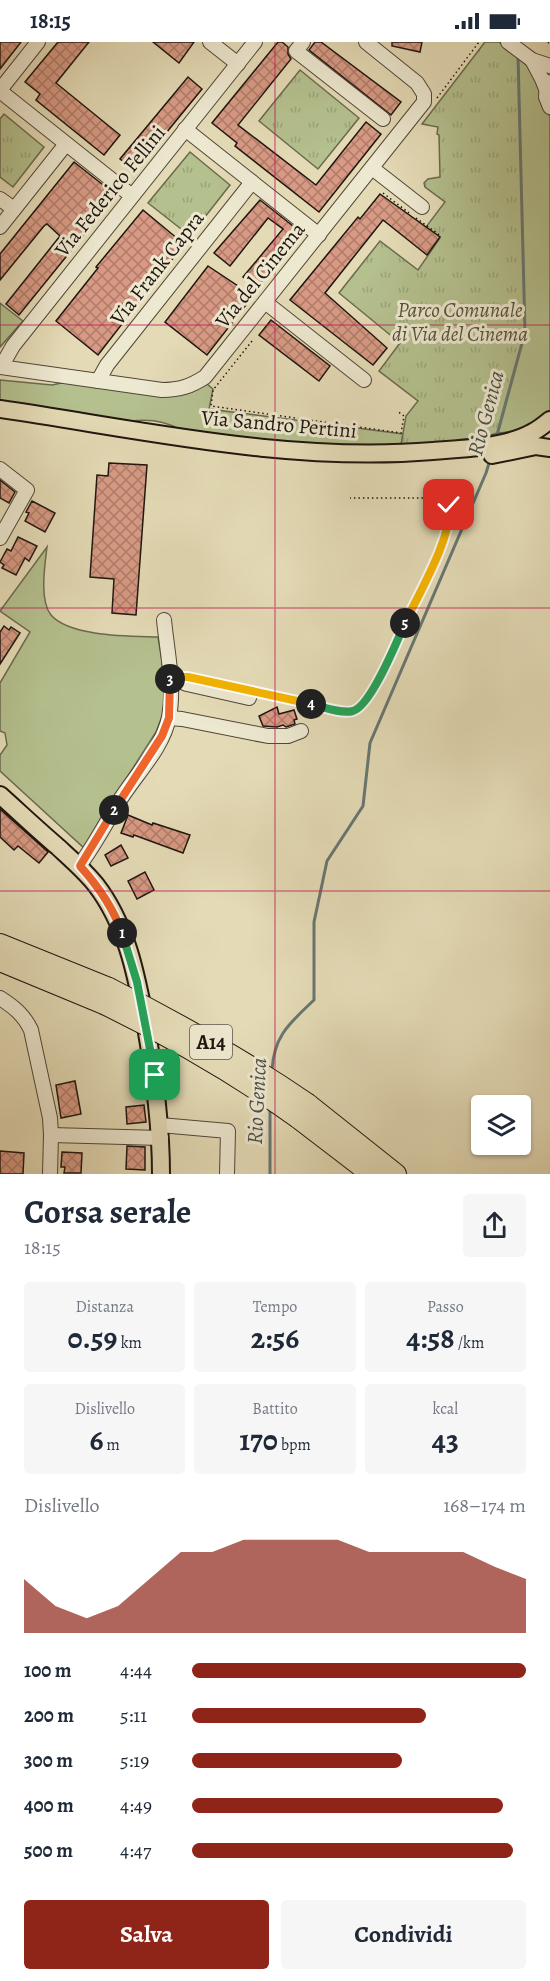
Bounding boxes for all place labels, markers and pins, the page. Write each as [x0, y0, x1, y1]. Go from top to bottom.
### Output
pin [423, 479, 474, 530]
pin: 5 [390, 608, 420, 638]
pin: 3 [155, 664, 185, 694]
pin: 4 [296, 689, 326, 719]
pin: 2 [99, 795, 129, 825]
pin: 1 [107, 918, 137, 948]
pin [129, 1049, 180, 1100]

